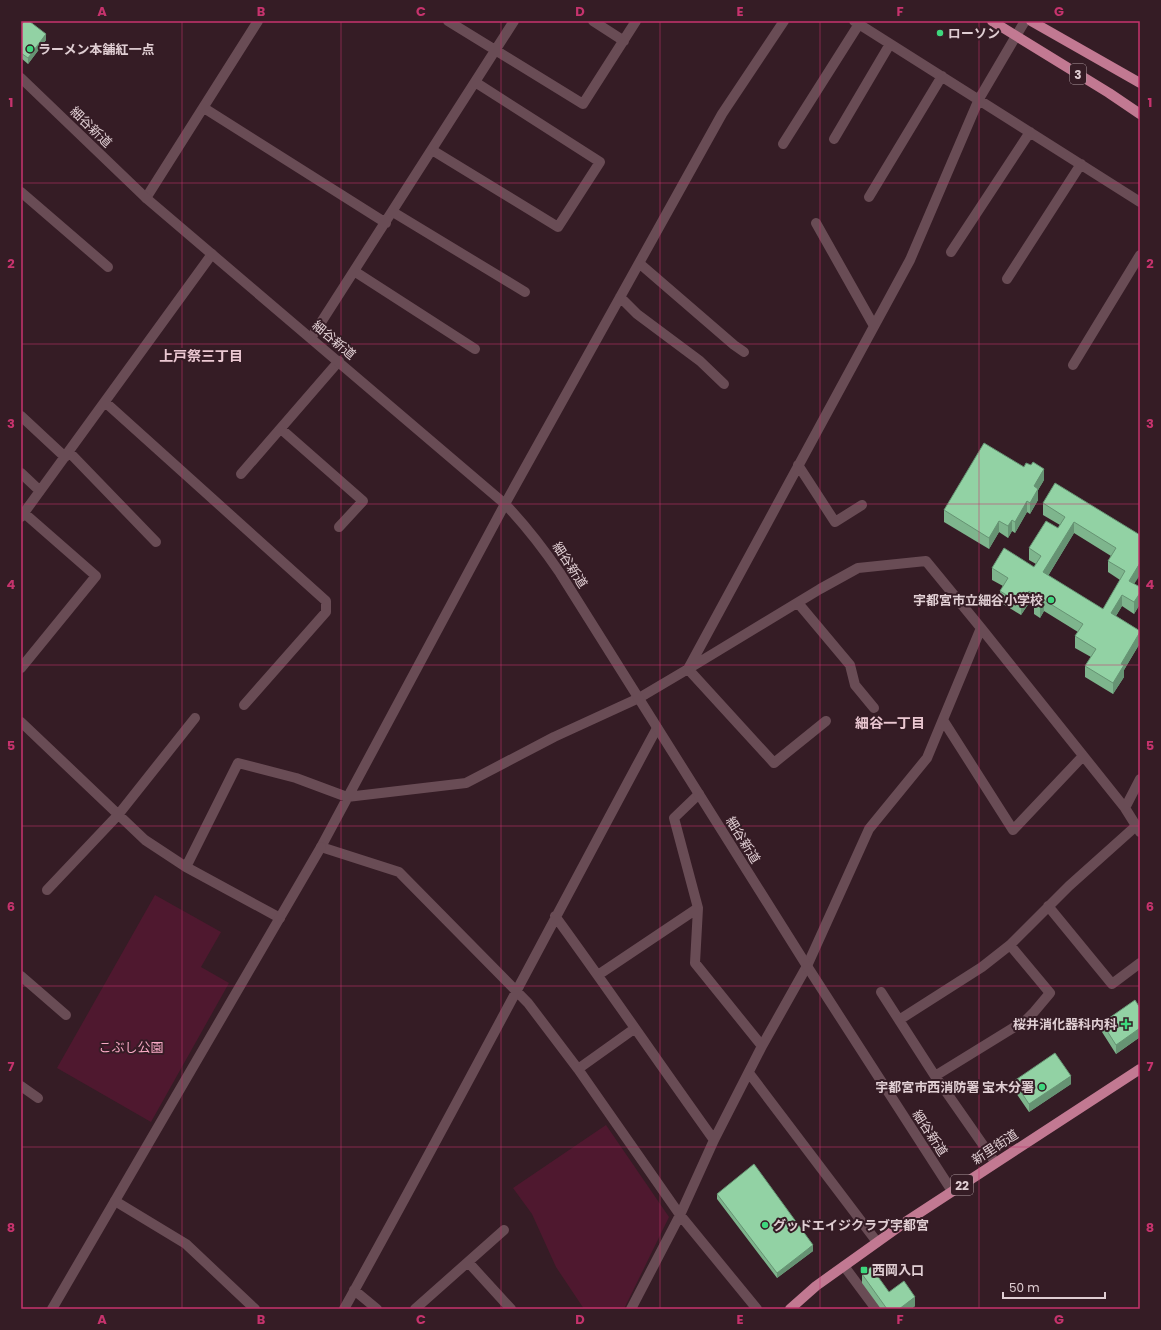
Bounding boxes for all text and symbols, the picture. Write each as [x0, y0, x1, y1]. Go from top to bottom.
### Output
text: A [97, 2, 107, 21]
text: B [257, 2, 266, 21]
text: C [416, 2, 426, 21]
text: D [575, 2, 585, 21]
text: E [736, 2, 744, 21]
text: F [896, 2, 904, 21]
text: G [1054, 2, 1064, 21]
place label: ローソン [948, 24, 1000, 43]
marker: ローソン [935, 28, 945, 38]
place label: ラーメン本舗紅一点 [38, 40, 154, 59]
marker: ラーメン本舗紅一点 [25, 44, 35, 54]
road number: 3 [1070, 64, 1086, 84]
text: 1 [9, 93, 13, 112]
text: 1 [1148, 93, 1152, 112]
street label: 細谷新道 [66, 102, 116, 152]
text: 2 [7, 254, 15, 273]
text: 2 [1146, 254, 1154, 273]
street label: 細谷新道 [308, 316, 360, 364]
district label: 上戸祭三丁目 [159, 346, 243, 366]
text: 3 [7, 414, 15, 433]
text: 3 [1146, 414, 1154, 433]
street label: 細谷新道 [548, 538, 592, 592]
text: 4 [7, 575, 16, 594]
text: 4 [1146, 575, 1155, 594]
place label: 宇都宮市立細谷小学校 [913, 591, 1043, 610]
marker: 宇都宮市立細谷小学校 [1046, 595, 1056, 605]
district label: 細谷一丁目 [855, 713, 925, 733]
text: 5 [7, 736, 15, 755]
text: 5 [1146, 736, 1154, 755]
street label: 細谷新道 [721, 813, 765, 867]
text: 6 [7, 897, 15, 916]
text: 6 [1146, 897, 1154, 916]
place label: 桜井消化器科内科 [1013, 1015, 1117, 1034]
marker: 桜井消化器科内科 [1120, 1018, 1132, 1030]
park label: こぶし公園 [98, 1038, 164, 1057]
text: 7 [8, 1057, 15, 1076]
text: 7 [1147, 1057, 1154, 1076]
place label: 宇都宮市西消防署 宝木分署 [875, 1078, 1034, 1097]
marker: 宇都宮市西消防署 宝木分署 [1037, 1082, 1047, 1092]
street label: 細谷新道 [908, 1106, 952, 1160]
street label: 新里街道 [968, 1125, 1022, 1169]
road number: 22 [951, 1175, 973, 1195]
place label: グッドエイジクラブ宇都宮 [773, 1216, 929, 1235]
text: 8 [7, 1218, 15, 1237]
text: 8 [1146, 1218, 1154, 1237]
marker: グッドエイジクラブ宇都宮 [760, 1220, 770, 1230]
place label: 西岡入口 [872, 1261, 924, 1280]
marker: 西岡入口 [859, 1265, 869, 1275]
scale bar [1003, 1274, 1105, 1300]
text: 50 m [1009, 1279, 1040, 1296]
text: A [97, 1310, 107, 1329]
text: B [257, 1310, 266, 1329]
text: C [416, 1310, 426, 1329]
text: D [575, 1310, 585, 1329]
text: E [736, 1310, 744, 1329]
text: F [896, 1310, 904, 1329]
text: G [1054, 1310, 1064, 1329]

